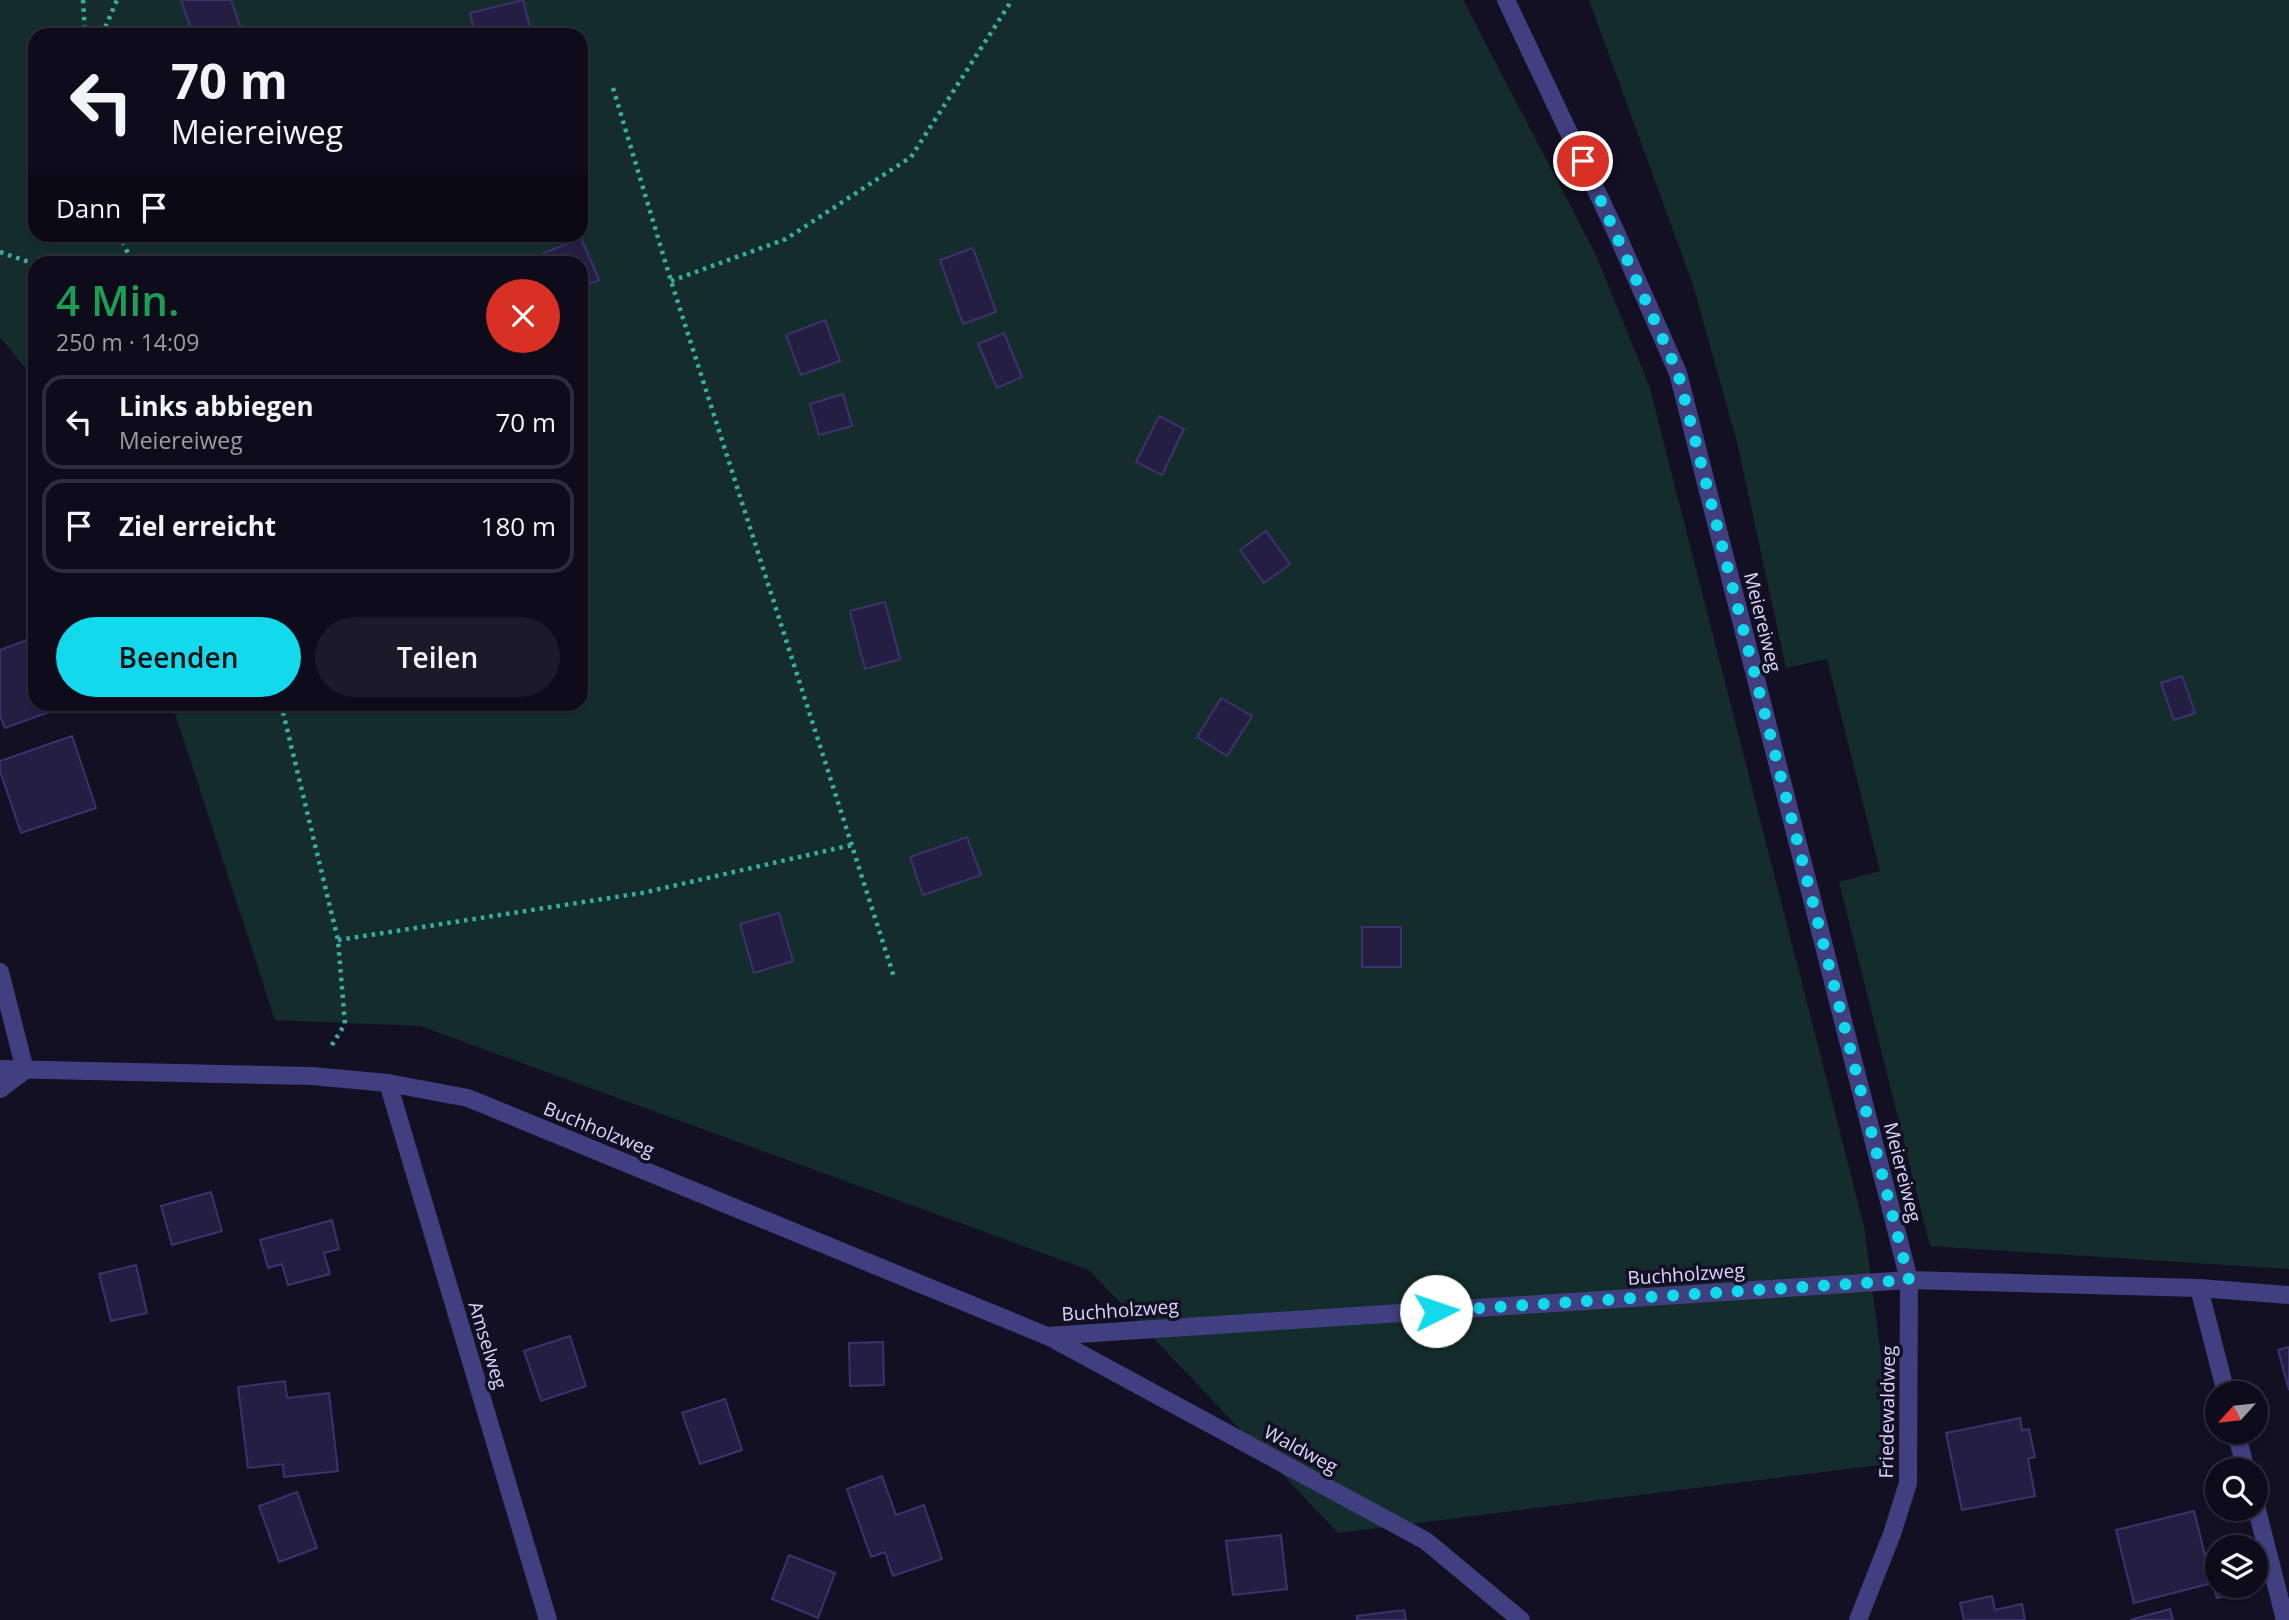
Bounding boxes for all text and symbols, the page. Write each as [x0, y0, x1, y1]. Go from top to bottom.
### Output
text: 70 m [171, 47, 288, 113]
icon: left [56, 56, 147, 147]
text: Meiereiweg [171, 110, 343, 153]
pin [1553, 131, 1613, 191]
icon: arrive [1564, 142, 1602, 180]
icon: arrive [135, 189, 173, 227]
text: Dann [56, 190, 121, 226]
text: 4 Min. [56, 271, 180, 328]
button: close [486, 279, 560, 353]
text: 250 m · 14:09 [56, 326, 199, 358]
text: Links abbiegen [119, 388, 314, 424]
icon: left [60, 403, 98, 441]
text: 70 m [495, 404, 556, 440]
text: Meiereiweg [119, 424, 243, 456]
icon: arrive [60, 507, 98, 545]
text: Ziel erreicht [119, 508, 276, 544]
text: 180 m [481, 508, 556, 544]
street label: Meiereiweg [1738, 569, 1788, 675]
button: Beenden [56, 617, 301, 697]
button: Teilen [315, 617, 560, 697]
street label: Buchholzweg [540, 1095, 658, 1163]
street label: Meiereiweg [1878, 1119, 1928, 1225]
street label: Buchholzweg [1627, 1257, 1745, 1291]
position arrow [1399, 1274, 1473, 1348]
street label: Buchholzweg [1061, 1293, 1179, 1327]
street label: Amselweg [462, 1298, 514, 1392]
street label: Friedewaldweg [1873, 1345, 1901, 1479]
north arrow [2205, 1381, 2268, 1444]
map controls [2205, 1381, 2268, 1598]
street label: Waldweg [1259, 1419, 1343, 1479]
button: search [2205, 1458, 2268, 1521]
button: layers [2205, 1535, 2268, 1598]

